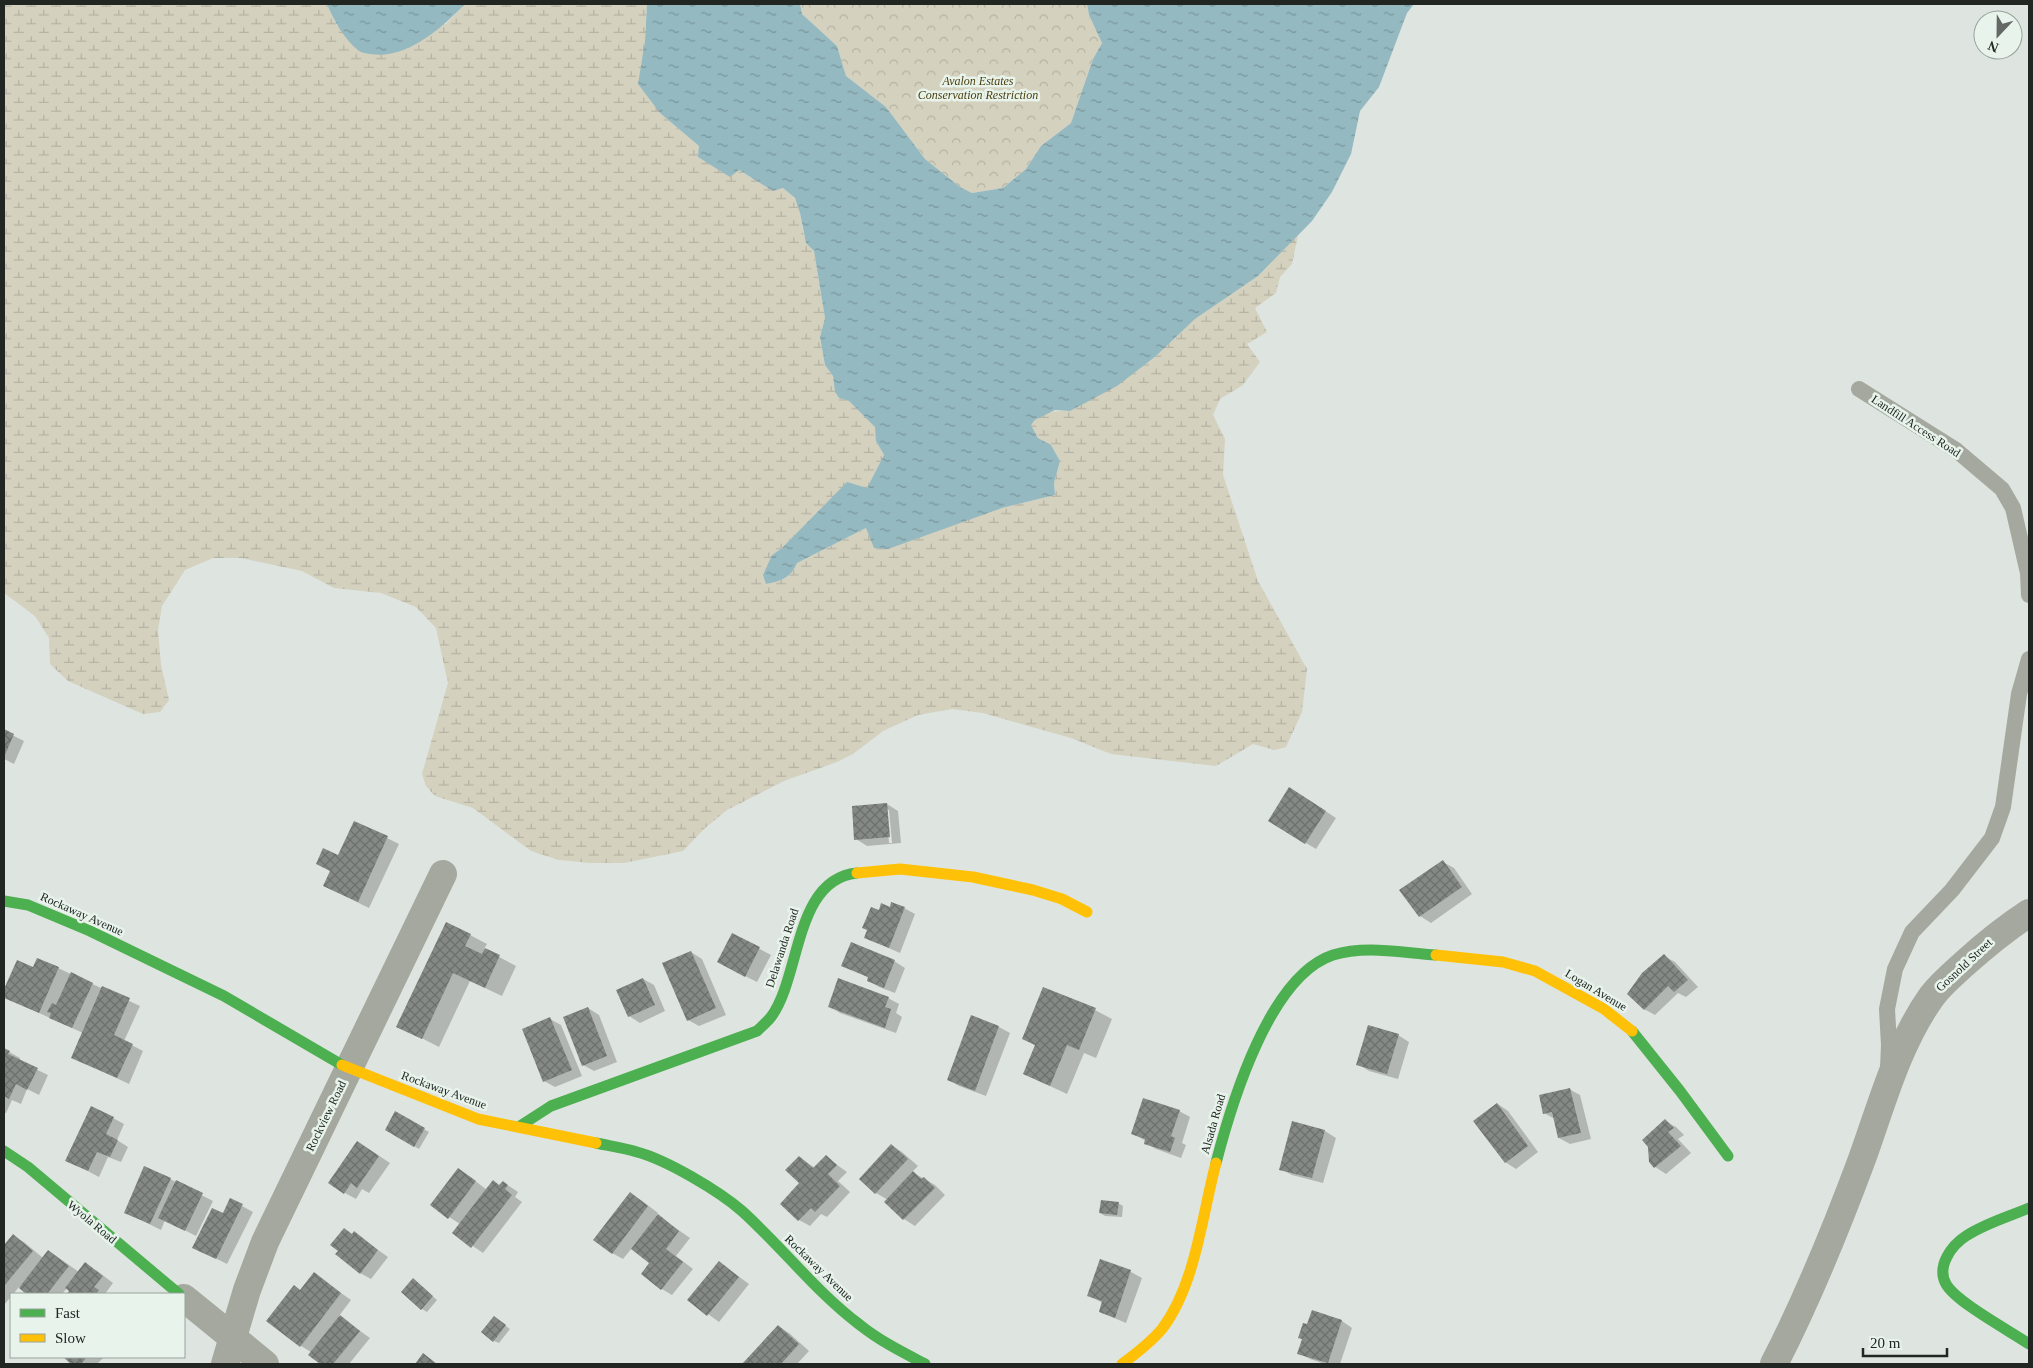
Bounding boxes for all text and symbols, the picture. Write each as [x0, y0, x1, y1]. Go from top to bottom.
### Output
north arrow [1973, 10, 2023, 60]
text: N [1986, 38, 2001, 55]
park label: Avalon Estates Conservation Restriction [918, 74, 1038, 102]
street label: Landfill Access Road [1869, 392, 1963, 460]
street label: Rockaway Avenue [38, 889, 126, 939]
street label: Delawanda Road [763, 907, 801, 989]
street label: Gosnold Street [1933, 935, 1995, 995]
street label: Logan Avenue [1563, 966, 1629, 1014]
street label: Rockaway Avenue [400, 1068, 488, 1112]
street label: Rockview Road [303, 1078, 349, 1154]
street label: Alsada Road [1198, 1092, 1228, 1156]
street label: Wyola Road [65, 1197, 119, 1247]
street label: Rockaway Avenue [782, 1232, 856, 1304]
legend [10, 1293, 185, 1358]
text: Fast [55, 1305, 81, 1321]
scale bar [1863, 1326, 1947, 1358]
text: Slow [55, 1330, 86, 1346]
text: 20 m [1870, 1335, 1901, 1351]

